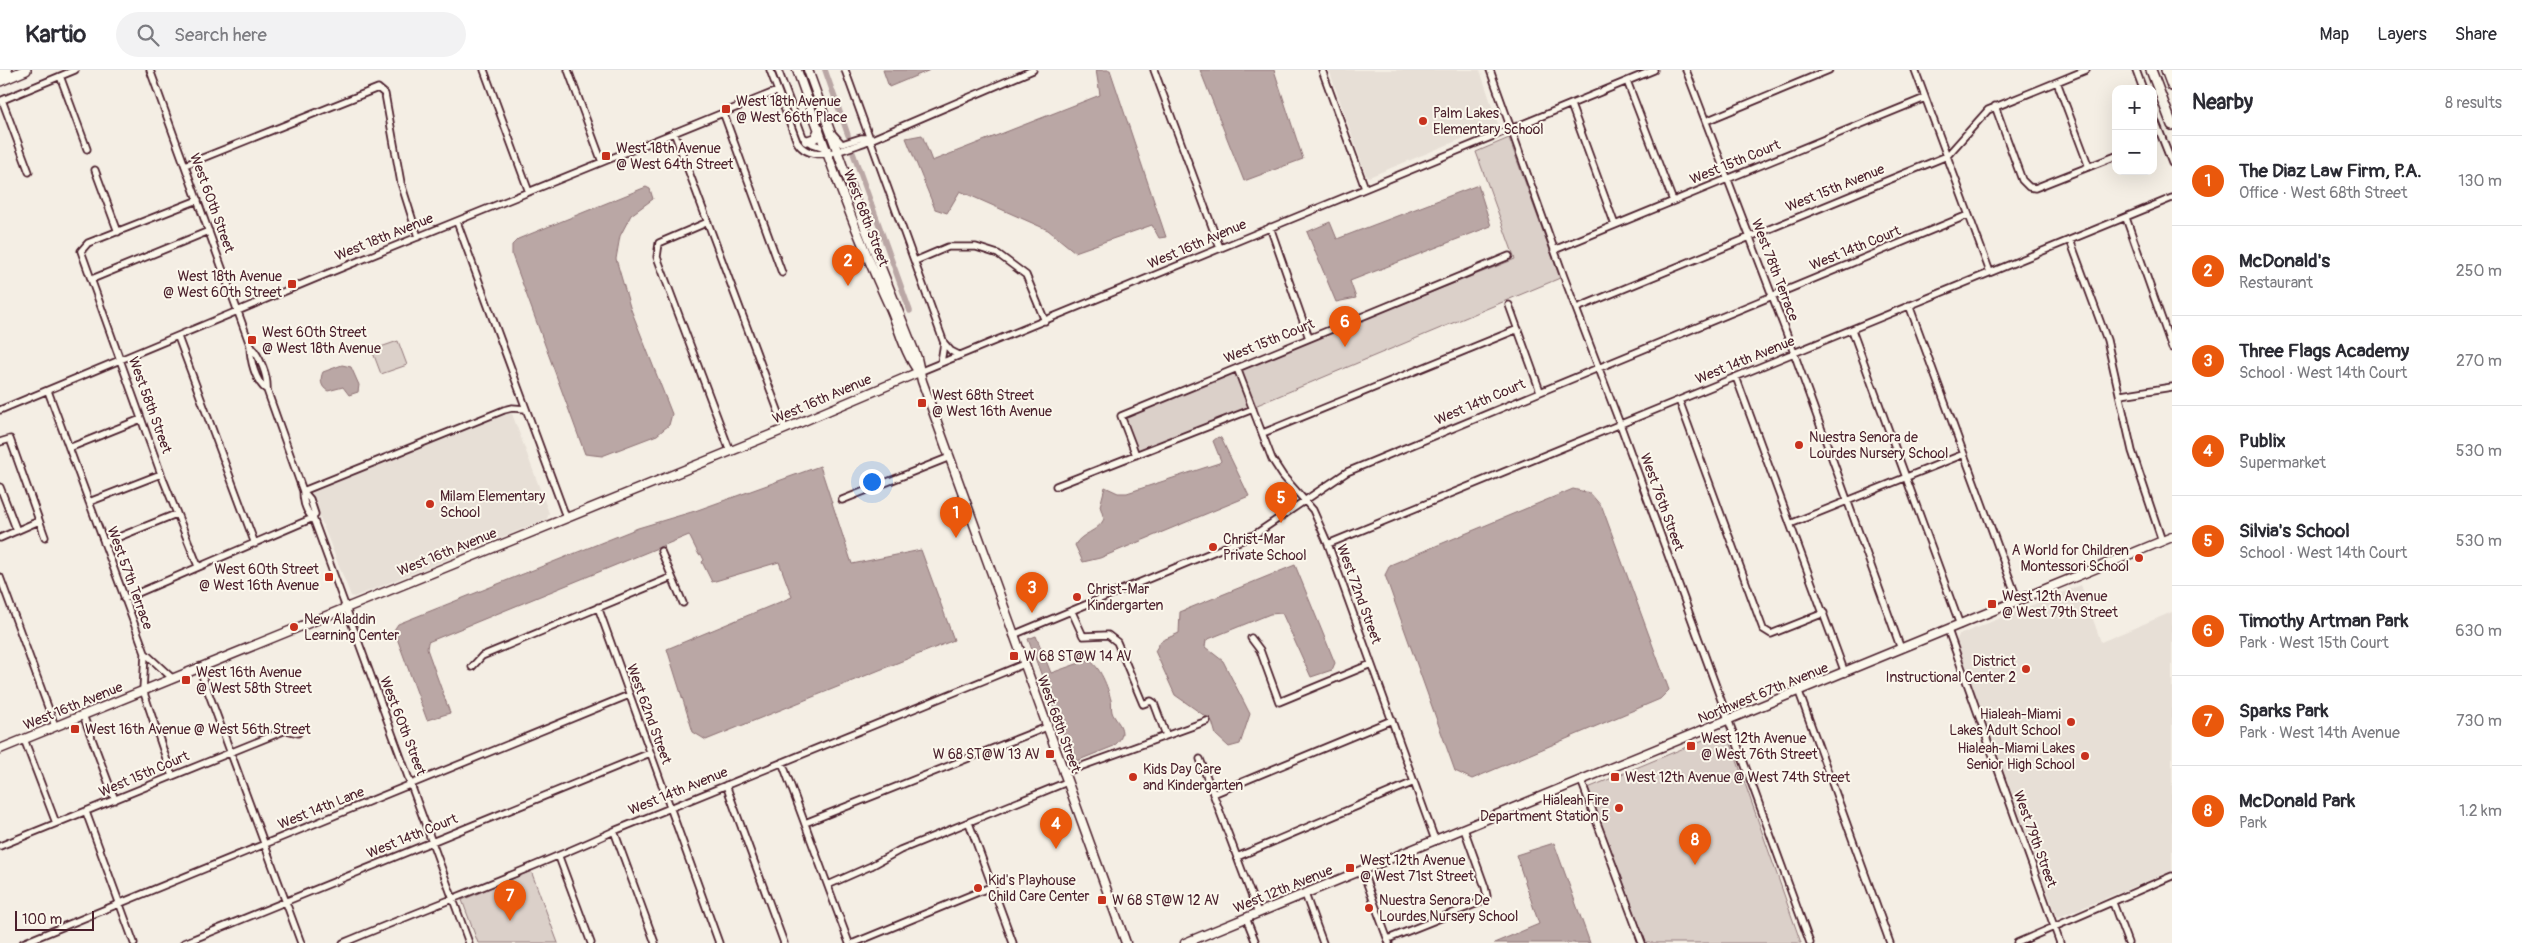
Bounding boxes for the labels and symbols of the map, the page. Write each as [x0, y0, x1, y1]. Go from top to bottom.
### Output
place label: West 18th Avenue @ West 66th Place [736, 93, 847, 126]
marker: West 18th Avenue @ West 66th Place [720, 103, 732, 115]
place label: Palm Lakes Elementary School [1433, 105, 1544, 138]
marker: Palm Lakes Elementary School [1417, 115, 1429, 127]
street label: West 15th Court [1687, 136, 1783, 188]
place label: West 18th Avenue @ West 64th Street [616, 140, 734, 173]
marker: West 18th Avenue @ West 64th Street [600, 150, 612, 162]
street label: West 60th Street [186, 151, 238, 255]
street label: West 15th Avenue [1783, 160, 1887, 216]
street label: West 68th Street [840, 167, 892, 269]
street label: West 18th Avenue [332, 209, 436, 264]
street label: West 16th Avenue [1145, 215, 1249, 272]
street label: West 78th Terrace [1748, 217, 1802, 323]
street label: West 14th Court [1807, 222, 1903, 274]
pin: 2 [832, 245, 864, 286]
place label: West 18th Avenue @ West 60th Street [163, 268, 282, 301]
marker: West 18th Avenue @ West 60th Street [286, 278, 298, 290]
pin: 6 [1329, 306, 1361, 347]
street label: West 15th Court [1221, 315, 1317, 367]
place label: West 60th Street @ West 18th Avenue [262, 324, 381, 357]
street label: West 14th Avenue [1693, 332, 1797, 388]
marker: West 60th Street @ West 18th Avenue [246, 334, 258, 346]
street label: West 58th Street [125, 354, 175, 456]
street label: West 16th Avenue [770, 370, 874, 427]
street label: West 14th Court [1432, 375, 1528, 429]
place label: West 68th Street @ West 16th Avenue [932, 387, 1052, 420]
marker: West 68th Street @ West 16th Avenue [916, 397, 928, 409]
place label: Nuestra Senora de Lourdes Nursery School [1809, 429, 1948, 462]
marker: Nuestra Senora de Lourdes Nursery School [1793, 439, 1805, 451]
street label: West 76th Street [1636, 451, 1688, 553]
your location [859, 469, 885, 495]
pin: 5 [1265, 482, 1297, 523]
place label: Milam Elementary School [440, 488, 545, 521]
pin: 1 [940, 497, 972, 538]
marker: Milam Elementary School [424, 498, 436, 510]
street label: West 57th Terrace [103, 524, 157, 632]
street label: West 16th Avenue [395, 524, 499, 580]
place label: Christ-Mar Private School [1223, 531, 1307, 564]
marker: Christ-Mar Private School [1207, 541, 1219, 553]
street label: West 72nd Street [1333, 542, 1385, 646]
place label: A World for Children Montessori School [2011, 542, 2129, 575]
marker: A World for Children Montessori School [2133, 552, 2145, 564]
place label: West 60th Street @ West 16th Avenue [199, 561, 319, 594]
marker: West 60th Street @ West 16th Avenue [323, 571, 335, 583]
pin: 3 [1016, 572, 1048, 613]
place label: Christ-Mar Kindergarten [1087, 581, 1163, 614]
place label: West 12th Avenue @ West 79th Street [2002, 588, 2118, 621]
marker: Christ-Mar Kindergarten [1071, 591, 1083, 603]
marker: West 12th Avenue @ West 79th Street [1986, 598, 1998, 610]
place label: New Aladdin Learning Center [304, 611, 399, 644]
marker: New Aladdin Learning Center [288, 621, 300, 633]
place label: W 68 ST@W 14 AV [1024, 648, 1132, 665]
marker: W 68 ST@W 14 AV [1008, 650, 1020, 662]
place label: District Instructional Center 2 [1886, 653, 2016, 686]
street label: Northwest 67th Avenue [1695, 659, 1831, 727]
street label: West 62nd Street [623, 661, 675, 767]
marker: District Instructional Center 2 [2020, 663, 2032, 675]
place label: West 16th Avenue @ West 58th Street [196, 664, 312, 697]
street label: West 68th Street [1034, 673, 1085, 775]
marker: West 16th Avenue @ West 58th Street [180, 674, 192, 686]
street label: West 60th Street [376, 674, 430, 778]
street label: West 16th Avenue [21, 678, 125, 734]
place label: Hialeah-Miami Lakes Adult School [1949, 706, 2061, 739]
marker: Hialeah-Miami Lakes Adult School [2065, 716, 2077, 728]
place label: West 16th Avenue @ West 56th Street [85, 721, 311, 738]
marker: West 16th Avenue @ West 56th Street [69, 723, 81, 735]
place label: West 12th Avenue @ West 76th Street [1701, 730, 1818, 763]
marker: West 12th Avenue @ West 76th Street [1685, 740, 1697, 752]
place label: Hialeah-Miami Lakes Senior High School [1957, 740, 2076, 773]
place label: W 68 ST@W 13 AV [933, 746, 1040, 763]
street label: West 15th Court [97, 747, 192, 801]
marker: W 68 ST@W 13 AV [1044, 748, 1056, 760]
marker: Hialeah-Miami Lakes Senior High School [2079, 750, 2091, 762]
place label: Kids Day Care and Kindergarten [1143, 761, 1243, 794]
street label: West 14th Avenue [626, 763, 730, 819]
place label: West 12th Avenue @ West 74th Street [1625, 769, 1851, 786]
marker: Kids Day Care and Kindergarten [1127, 771, 1139, 783]
marker: West 12th Avenue @ West 74th Street [1609, 771, 1621, 783]
street label: West 14th Lane [275, 783, 367, 833]
street label: West 79th Street [2010, 788, 2060, 890]
place label: Hialeah Fire Department Station 5 [1480, 792, 1609, 825]
marker: Hialeah Fire Department Station 5 [1613, 802, 1625, 814]
pin: 4 [1040, 808, 1072, 849]
street label: West 14th Court [364, 810, 460, 862]
pin: 8 [1679, 824, 1711, 865]
place label: West 12th Avenue @ West 71st Street [1360, 852, 1474, 885]
street label: West 12th Avenue [1231, 861, 1335, 917]
marker: West 12th Avenue @ West 71st Street [1344, 862, 1356, 874]
place label: Kid's Playhouse Child Care Center [988, 872, 1089, 905]
pin: 7 [494, 880, 526, 921]
marker: Kid's Playhouse Child Care Center [972, 882, 984, 894]
place label: W 68 ST@W 12 AV [1112, 892, 1219, 909]
place label: Nuestra Senora De Lourdes Nursery School [1379, 892, 1518, 925]
marker: W 68 ST@W 12 AV [1096, 894, 1108, 906]
marker: Nuestra Senora De Lourdes Nursery School [1363, 902, 1375, 914]
scale bar [15, 908, 94, 931]

